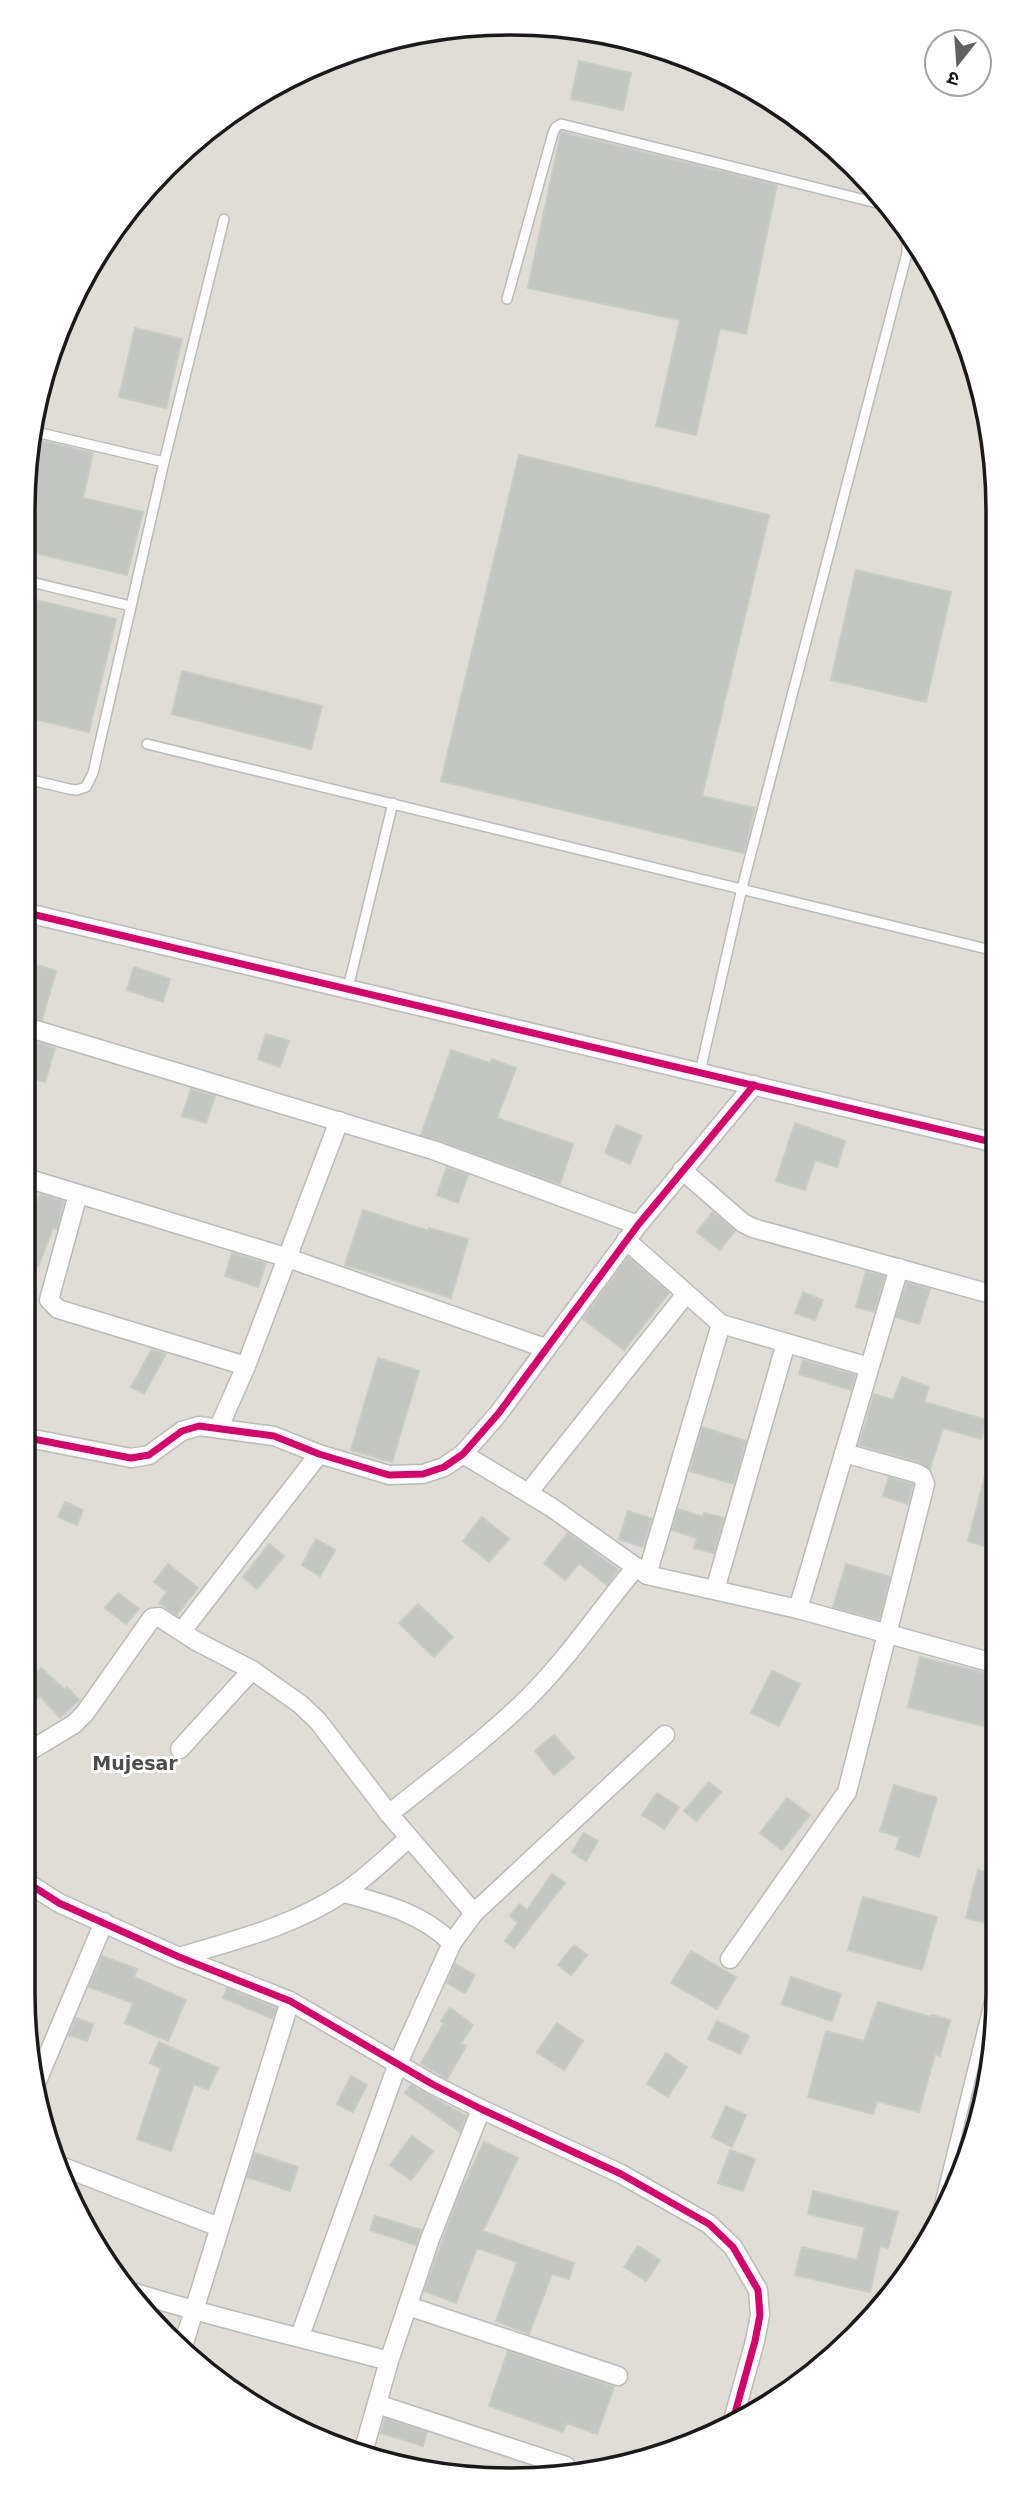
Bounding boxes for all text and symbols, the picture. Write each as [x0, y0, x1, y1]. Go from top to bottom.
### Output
north arrow [923, 28, 993, 98]
text: उ [944, 67, 962, 91]
district label: Mujesar [92, 1752, 178, 1774]

